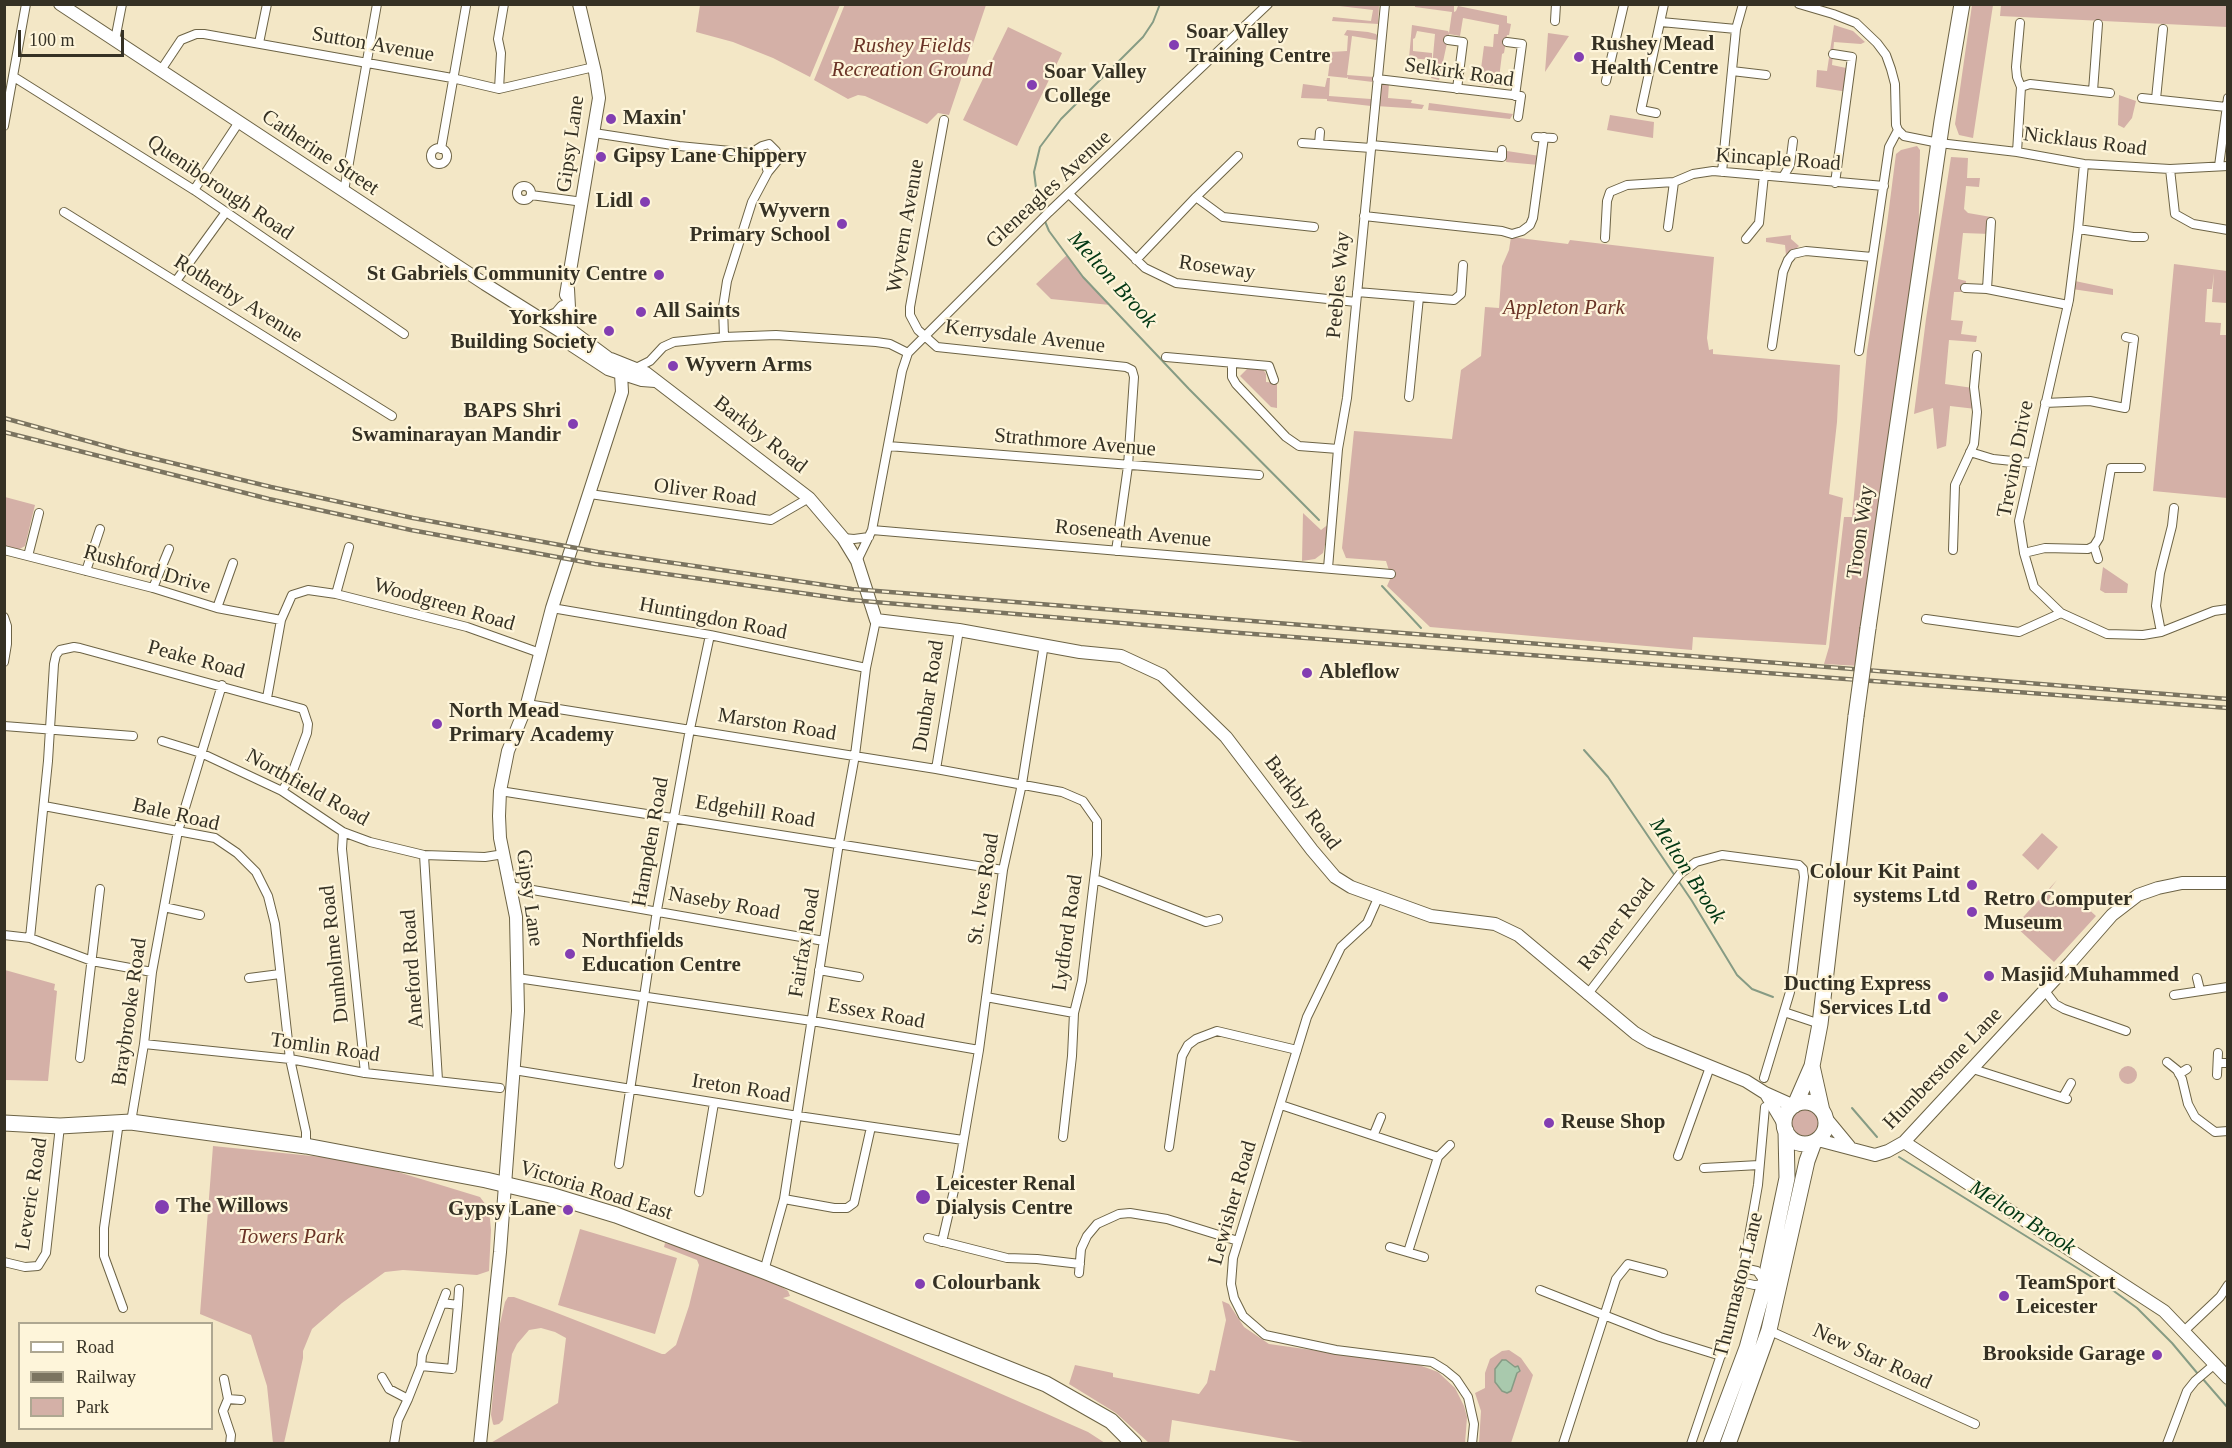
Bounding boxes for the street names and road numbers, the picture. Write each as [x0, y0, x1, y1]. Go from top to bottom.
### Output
street label: Sutton Avenue [310, 22, 436, 68]
street label: Selkirk Road [1403, 53, 1515, 93]
street label: Gipsy Lane [552, 94, 590, 194]
street label: Catherine Street [257, 105, 383, 201]
street label: Nicklaus Road [2022, 122, 2148, 162]
street label: Gleneagles Avenue [981, 125, 1117, 255]
street label: Queniborough Road [142, 130, 298, 246]
street label: Kincaple Road [1715, 143, 1841, 177]
street label: Wyvern Avenue [882, 157, 930, 295]
street label: Peebles Way [1322, 230, 1356, 340]
street label: Rotherby Avenue [169, 249, 307, 349]
street label: Roseway [1177, 250, 1257, 286]
street label: Kerrysdale Avenue [944, 315, 1106, 359]
street label: Barkby Road [708, 391, 812, 479]
street label: Trevino Drive [1992, 398, 2040, 520]
street label: Strathmore Avenue [993, 423, 1157, 463]
street label: Oliver Road [652, 473, 758, 513]
street label: Troon Way [1842, 484, 1880, 580]
street label: Roseneath Avenue [1054, 515, 1212, 553]
street label: Rushford Drive [80, 540, 214, 600]
street label: Woodgreen Road [370, 573, 518, 637]
street label: Huntingdon Road [637, 592, 789, 646]
street label: Peake Road [145, 635, 247, 685]
street label: Dunbar Road [908, 638, 950, 754]
street label: Marston Road [716, 703, 838, 747]
street label: Northfield Road [241, 744, 373, 832]
street label: Barkby Road [1258, 751, 1346, 855]
street label: Hampden Road [627, 775, 675, 909]
street label: Edgehill Road [693, 790, 817, 834]
street label: Bale Road [130, 793, 222, 837]
street label: St. Ives Road [963, 831, 1005, 947]
street label: Gipsy Lane [510, 848, 548, 948]
street label: Lydford Road [1047, 873, 1089, 993]
street label: Rayner Road [1573, 874, 1661, 976]
street label: Naseby Road [666, 882, 782, 926]
street label: Dunholme Road [315, 884, 355, 1024]
street label: Fairfax Road [784, 887, 826, 999]
street label: Aneford Road [396, 908, 430, 1030]
street label: Braybrooke Road [107, 937, 153, 1087]
street label: Essex Road [825, 993, 927, 1035]
street label: Humberstone Lane [1878, 1003, 2008, 1135]
street label: Tomlin Road [269, 1028, 381, 1068]
street label: Ireton Road [690, 1069, 792, 1109]
street label: Leveric Road [11, 1136, 53, 1252]
street label: Lewisher Road [1203, 1138, 1263, 1268]
street label: Victoria Road East [517, 1156, 675, 1226]
street label: Thurmaston Lane [1709, 1210, 1769, 1360]
street label: New Star Road [1809, 1318, 1935, 1396]

